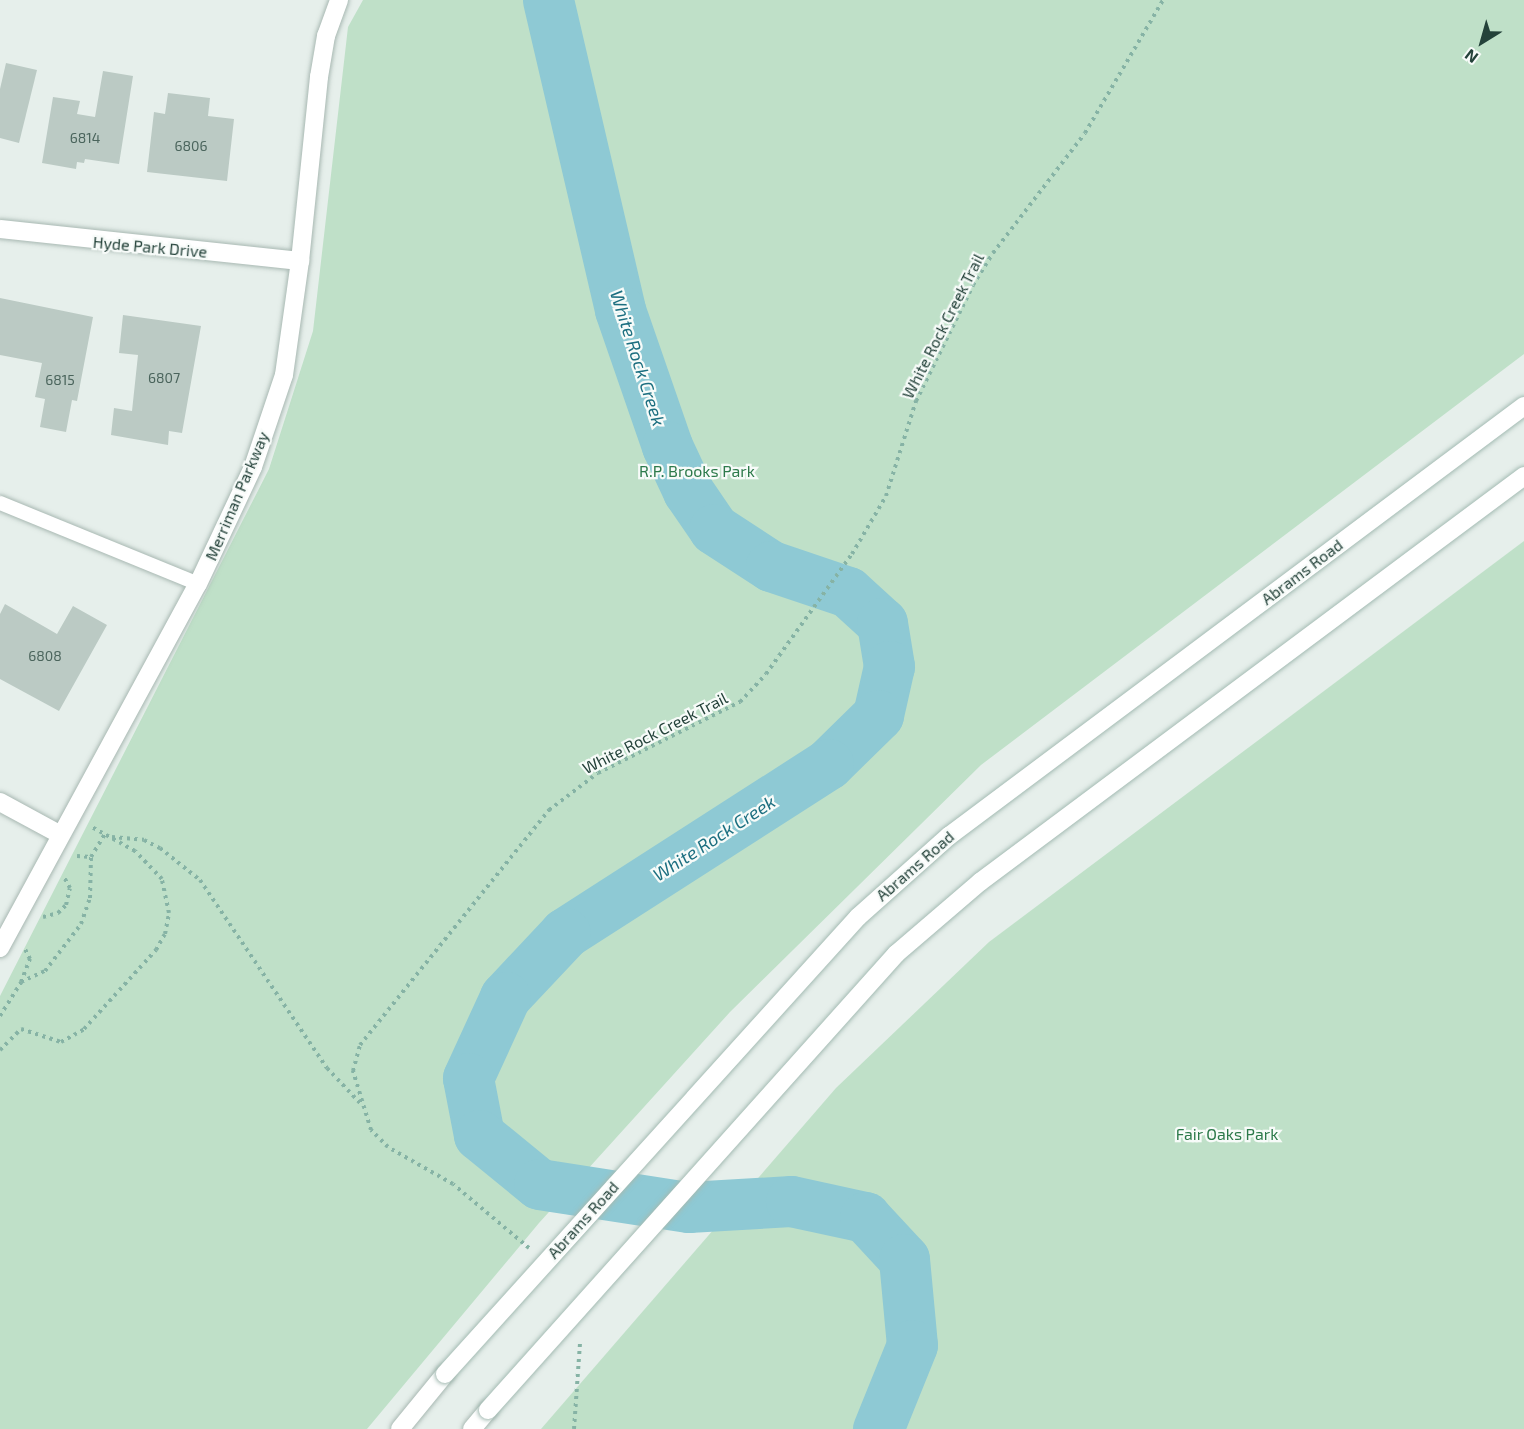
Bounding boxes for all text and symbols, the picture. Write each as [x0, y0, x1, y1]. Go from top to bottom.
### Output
north arrow [1452, 12, 1512, 72]
text: N [1461, 46, 1481, 68]
house number: 6814 [70, 130, 100, 146]
house number: 6806 [175, 138, 207, 154]
street label: Hyde Park Drive [92, 232, 208, 262]
street label: White Rock Creek Trail [898, 250, 988, 402]
water label: White Rock Creek [606, 287, 670, 429]
house number: 6807 [148, 370, 180, 386]
house number: 6815 [45, 372, 75, 388]
street label: Merriman Parkway [201, 429, 273, 563]
park label: R.P. Brooks Park [639, 461, 755, 481]
street label: Abrams Road [1258, 535, 1346, 609]
house number: 6808 [28, 648, 62, 664]
street label: White Rock Creek Trail [579, 688, 731, 778]
water label: White Rock Creek [649, 790, 779, 886]
street label: Abrams Road [872, 827, 958, 905]
park label: Fair Oaks Park [1175, 1124, 1279, 1144]
street label: Abrams Road [543, 1178, 623, 1262]

